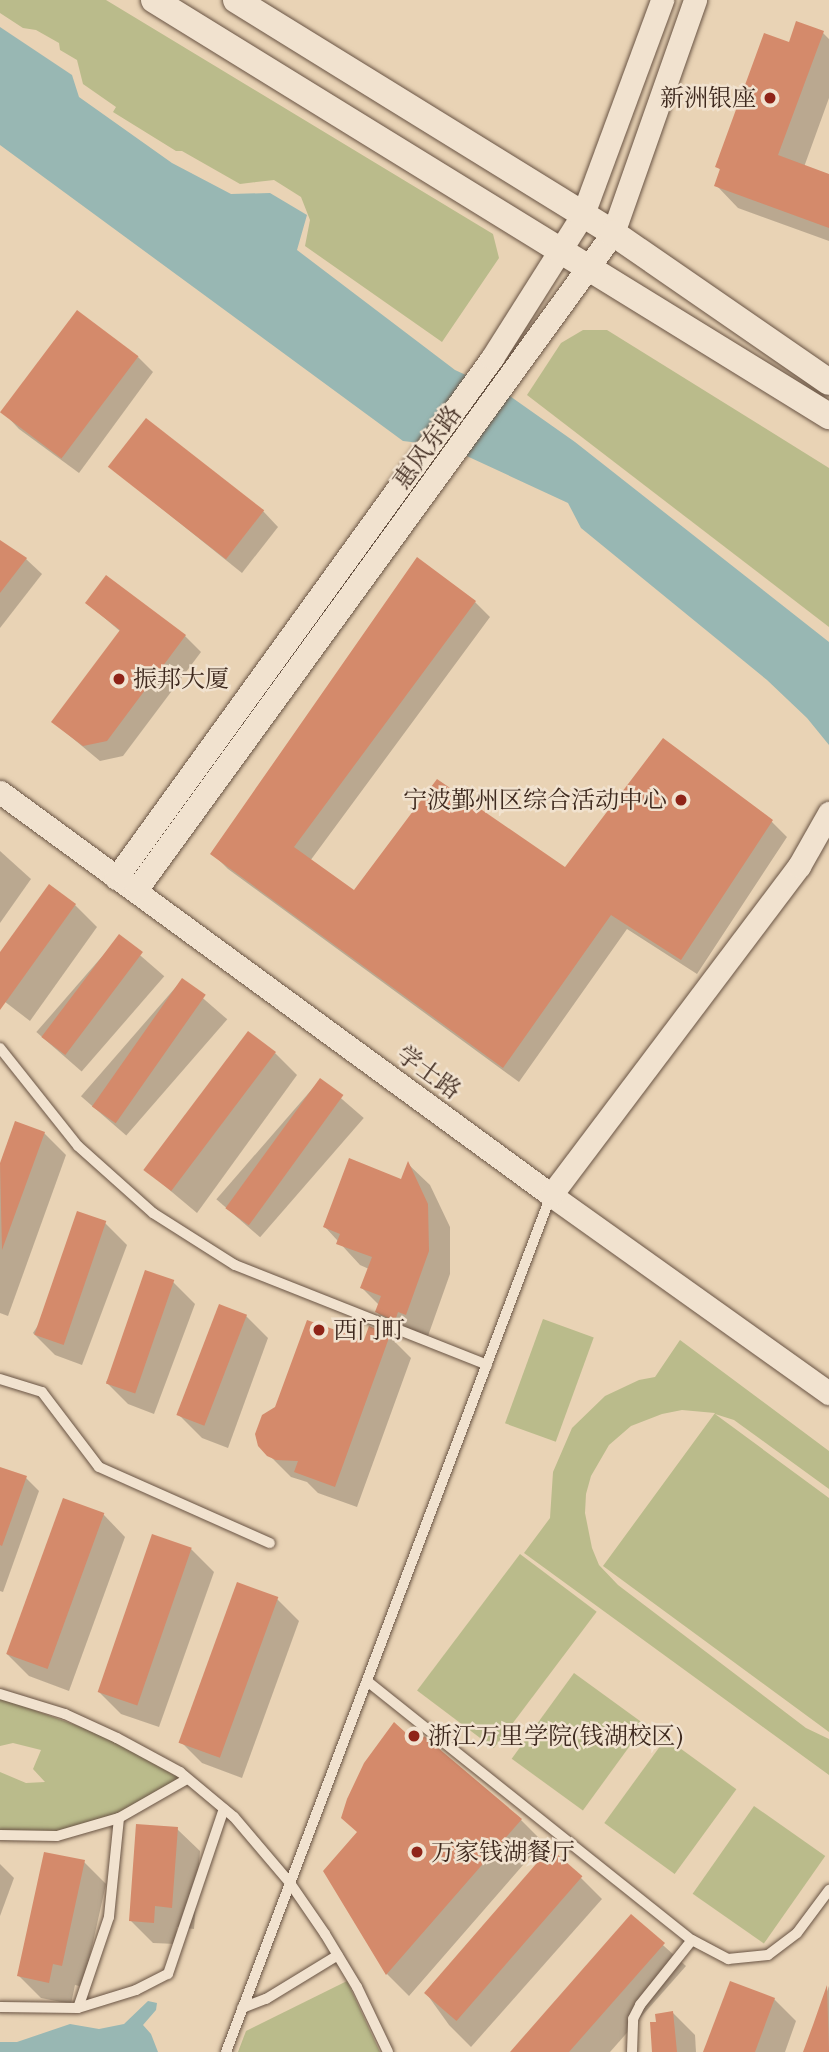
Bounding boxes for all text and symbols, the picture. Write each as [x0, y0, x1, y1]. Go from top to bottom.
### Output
place label: 新洲银座 [660, 84, 756, 112]
marker: 新洲银座 [762, 90, 778, 106]
street label: 惠风东路 [387, 400, 467, 494]
place label: 振邦大厦 [133, 665, 229, 693]
marker: 振邦大厦 [111, 671, 127, 687]
place label: 宁波鄞州区综合活动中心 [403, 786, 667, 814]
marker: 宁波鄞州区综合活动中心 [673, 792, 689, 808]
street label: 学士路 [391, 1039, 467, 1105]
place label: 西门町 [333, 1316, 405, 1344]
marker: 西门町 [311, 1322, 327, 1338]
place label: 浙江万里学院(钱湖校区) [428, 1722, 683, 1750]
marker: 浙江万里学院(钱湖校区) [406, 1728, 422, 1744]
place label: 万家钱湖餐厅 [431, 1838, 575, 1866]
marker: 万家钱湖餐厅 [409, 1844, 425, 1860]

